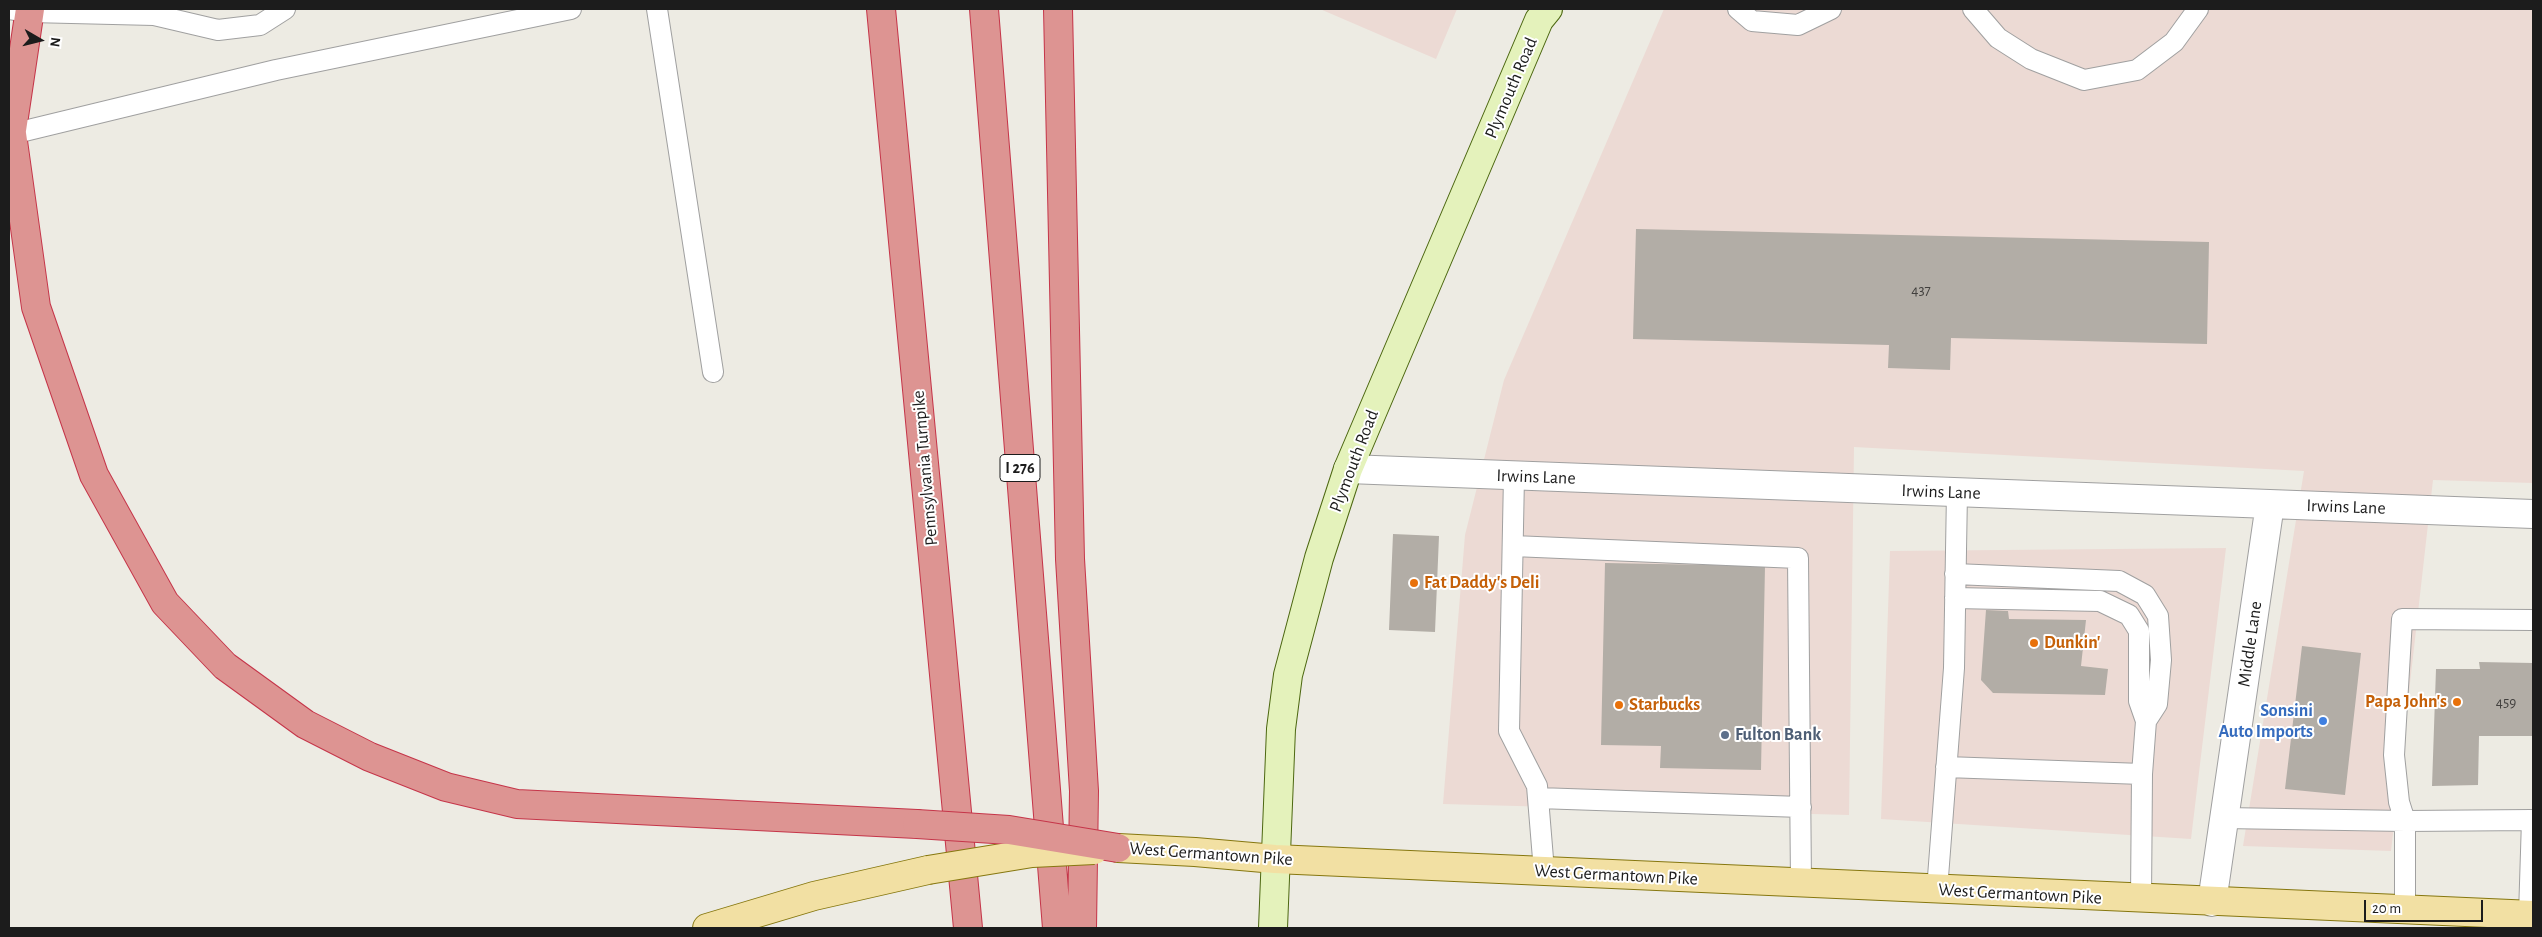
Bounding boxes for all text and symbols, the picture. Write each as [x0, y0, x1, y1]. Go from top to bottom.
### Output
north arrow [15, 15, 65, 65]
street label: Plymouth Road [1480, 34, 1542, 142]
text: N [47, 36, 62, 48]
house number: 437 [1911, 281, 1931, 299]
street label: Pennsylvania Turnpike [907, 389, 943, 547]
street label: Plymouth Road [1325, 407, 1383, 515]
road number: I 276 [1000, 454, 1040, 482]
street label: Irwins Lane [1496, 465, 1576, 489]
street label: Irwins Lane [1901, 480, 1981, 504]
street label: Irwins Lane [2306, 495, 2386, 519]
place label: Fat Daddy's Deli [1424, 572, 1539, 594]
marker: Fat Daddy's Deli [1408, 577, 1420, 589]
street label: Middle Lane [2233, 600, 2267, 688]
place label: Dunkin' [2044, 632, 2101, 654]
marker: Dunkin' [2028, 637, 2040, 649]
place label: Papa John's [2365, 691, 2447, 713]
house number: 459 [2496, 693, 2516, 711]
place label: Starbucks [1629, 694, 1700, 716]
marker: Papa John's [2451, 696, 2463, 708]
marker: Starbucks [1613, 699, 1625, 711]
place label: Sonsini Auto Imports [2218, 700, 2313, 742]
marker: Sonsini Auto Imports [2317, 715, 2329, 727]
place label: Fulton Bank [1735, 724, 1821, 746]
marker: Fulton Bank [1719, 729, 1731, 741]
street label: West Germantown Pike [1129, 838, 1293, 870]
street label: West Germantown Pike [1534, 860, 1698, 890]
street label: West Germantown Pike [1938, 879, 2102, 909]
scale bar [2367, 890, 2486, 922]
text: 20 m [2372, 901, 2401, 916]

